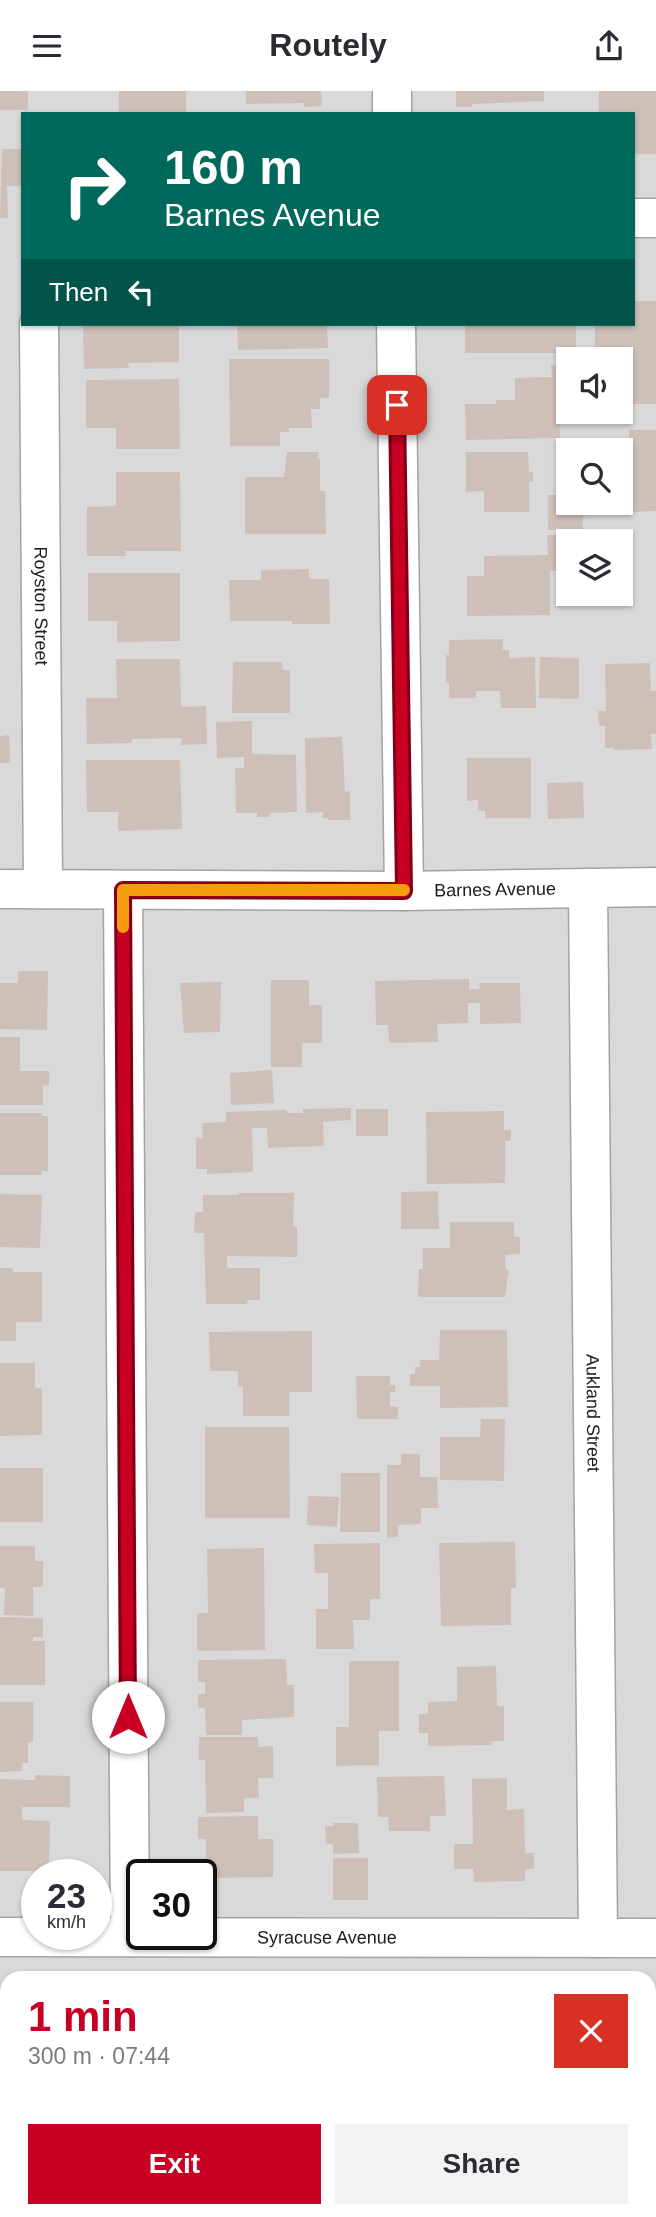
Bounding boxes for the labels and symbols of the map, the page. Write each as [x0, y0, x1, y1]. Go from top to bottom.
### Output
pin [367, 375, 427, 435]
street label: Royston Street [31, 546, 51, 666]
street label: Barnes Avenue [434, 879, 556, 901]
street label: Aukland Street [582, 1354, 604, 1472]
position arrow [91, 1680, 165, 1754]
speed limit sign: 30 [126, 1859, 217, 1950]
street label: Syracuse Avenue [257, 1927, 397, 1948]

